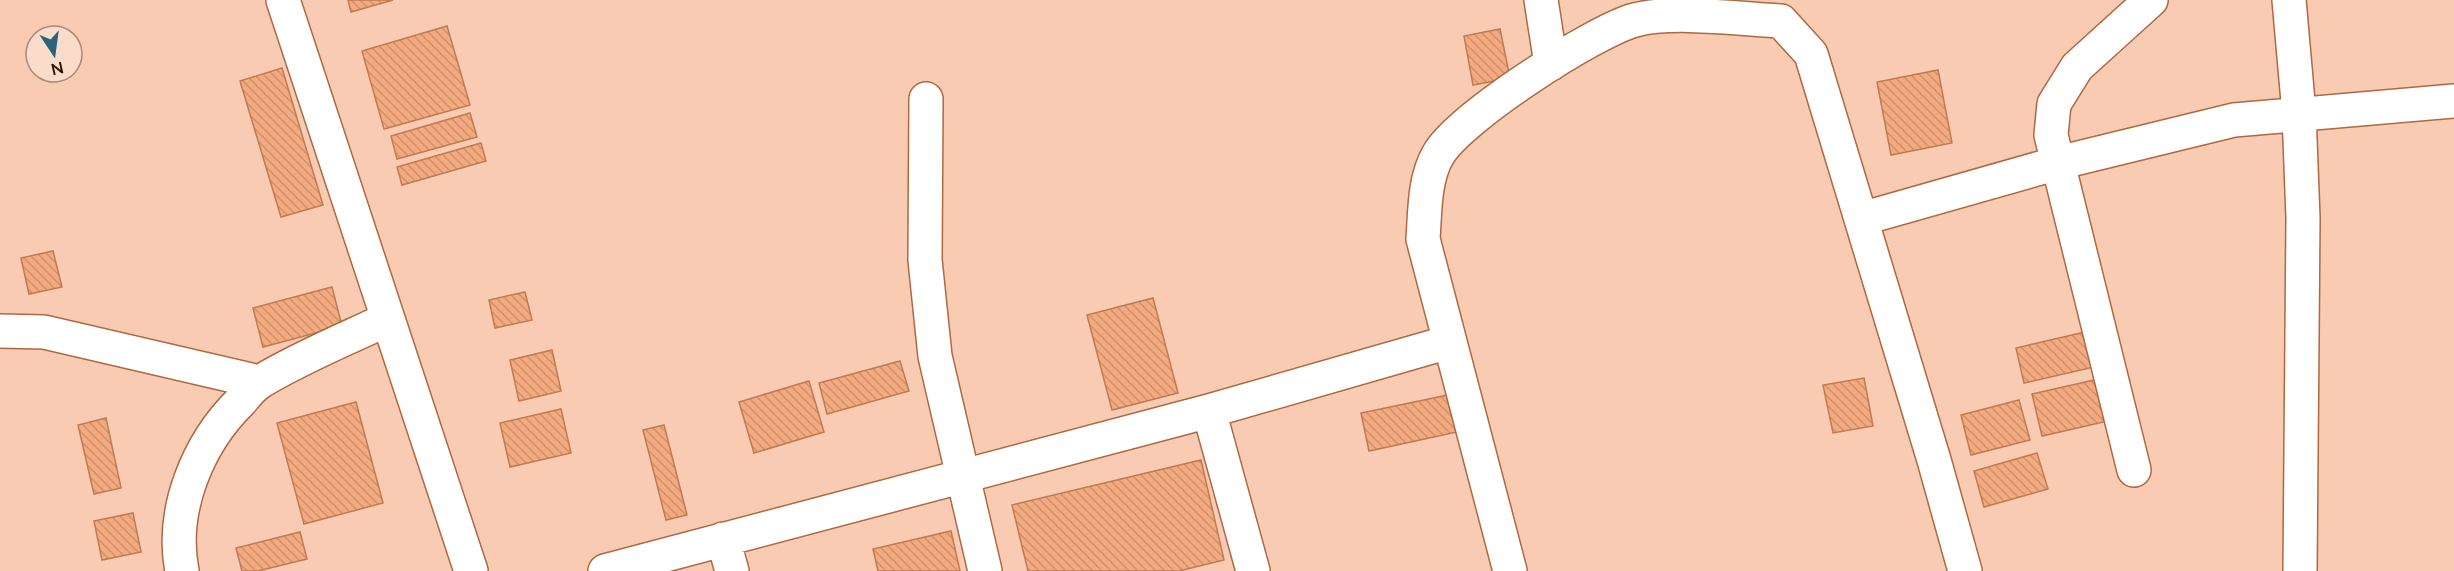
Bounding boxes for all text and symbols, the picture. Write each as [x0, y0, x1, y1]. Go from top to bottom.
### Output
north arrow [24, 24, 84, 84]
text: N [49, 58, 66, 80]

